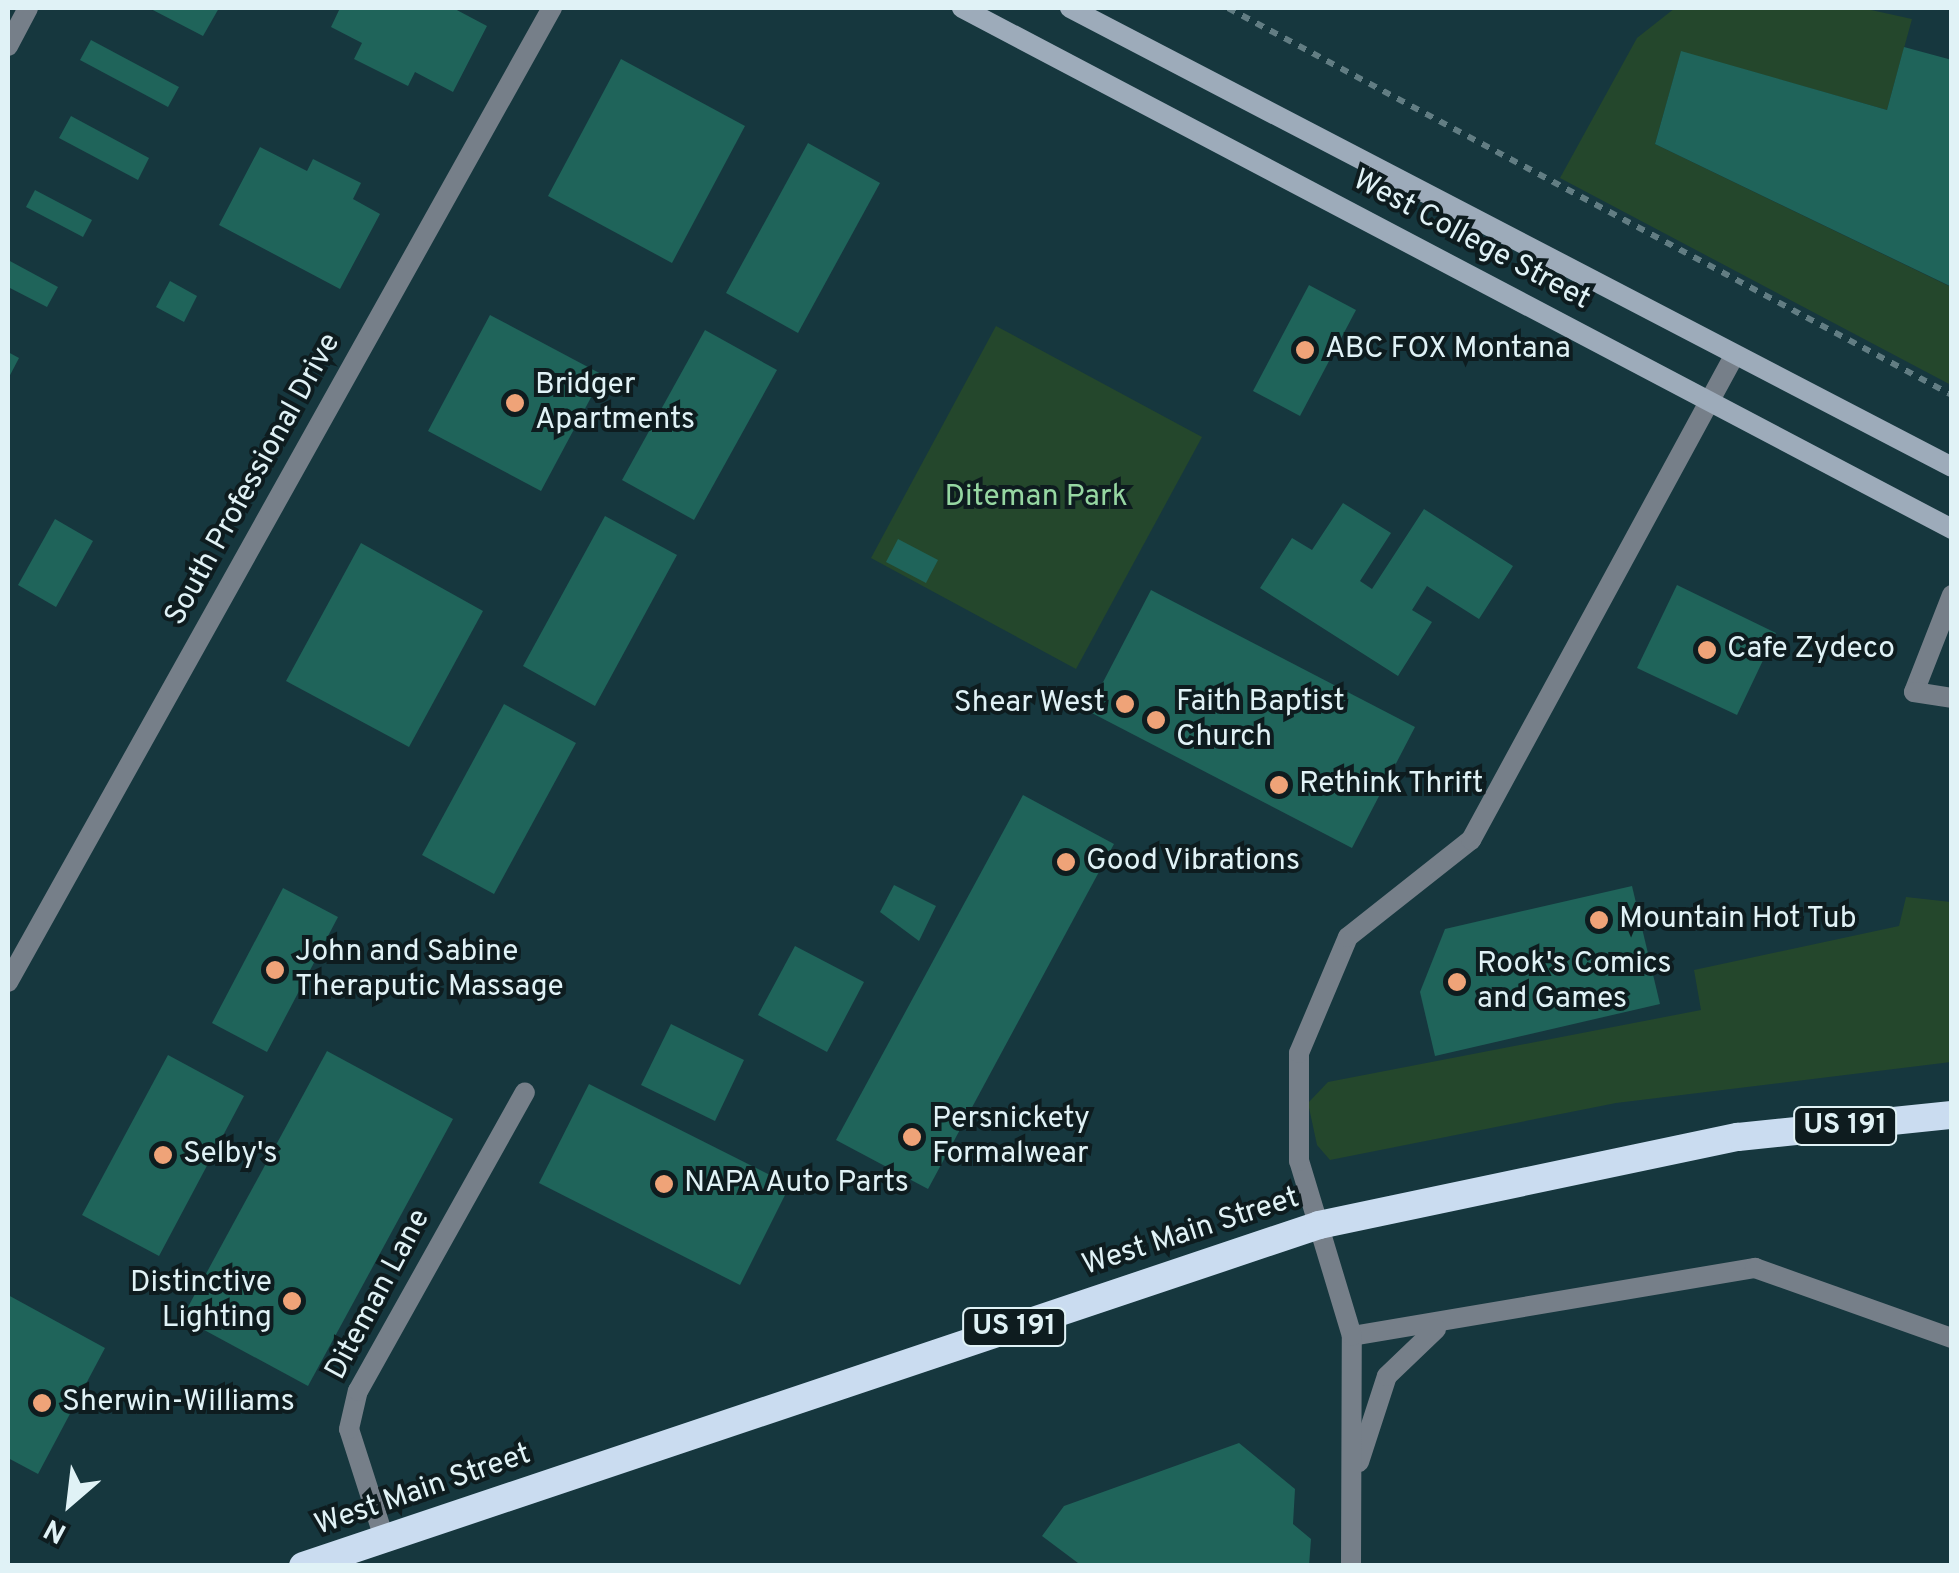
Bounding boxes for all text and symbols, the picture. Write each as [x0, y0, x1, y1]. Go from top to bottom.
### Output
street label: West College Street [1346, 163, 1596, 319]
street label: South Professional Drive [159, 328, 349, 632]
place label: ABC FOX Montana [1325, 332, 1571, 368]
marker: ABC FOX Montana [1294, 339, 1316, 361]
place label: Bridger Apartments [535, 368, 695, 438]
marker: Bridger Apartments [504, 392, 526, 414]
park label: Diteman Park [944, 480, 1128, 516]
place label: Cafe Zydeco [1727, 632, 1895, 668]
marker: Cafe Zydeco [1696, 639, 1718, 661]
place label: Faith Baptist Church [1176, 685, 1345, 756]
place label: Shear West [953, 686, 1105, 722]
marker: Shear West [1114, 693, 1136, 715]
marker: Faith Baptist Church [1145, 709, 1167, 731]
place label: Rethink Thrift [1299, 767, 1485, 803]
marker: Rethink Thrift [1268, 774, 1290, 796]
place label: Good Vibrations [1086, 844, 1301, 880]
marker: Good Vibrations [1055, 851, 1077, 873]
place label: Mountain Hot Tub [1619, 902, 1858, 938]
marker: Mountain Hot Tub [1588, 909, 1610, 931]
place label: John and Sabine Theraputic Massage [295, 935, 564, 1006]
place label: Rook's Comics and Games [1477, 947, 1672, 1018]
marker: John and Sabine Theraputic Massage [264, 959, 286, 981]
marker: Rook's Comics and Games [1446, 971, 1468, 993]
place label: Persnickety Formalwear [932, 1102, 1090, 1172]
road number: US 191 [1792, 1103, 1898, 1149]
marker: Persnickety Formalwear [901, 1126, 923, 1148]
place label: Selby's [183, 1137, 277, 1173]
marker: Selby's [152, 1144, 174, 1166]
place label: NAPA Auto Parts [684, 1166, 911, 1202]
marker: NAPA Auto Parts [653, 1173, 675, 1195]
street label: West Main Street [1078, 1181, 1304, 1285]
street label: Diteman Lane [319, 1204, 439, 1386]
place label: Distinctive Lighting [130, 1266, 272, 1336]
marker: Distinctive Lighting [281, 1290, 303, 1312]
road number: US 191 [962, 1304, 1066, 1350]
place label: Sherwin-Williams [62, 1385, 295, 1421]
marker: Sherwin-Williams [31, 1392, 53, 1414]
street label: West Main Street [310, 1437, 536, 1545]
north arrow [20, 1453, 120, 1553]
text: N [39, 1509, 73, 1550]

